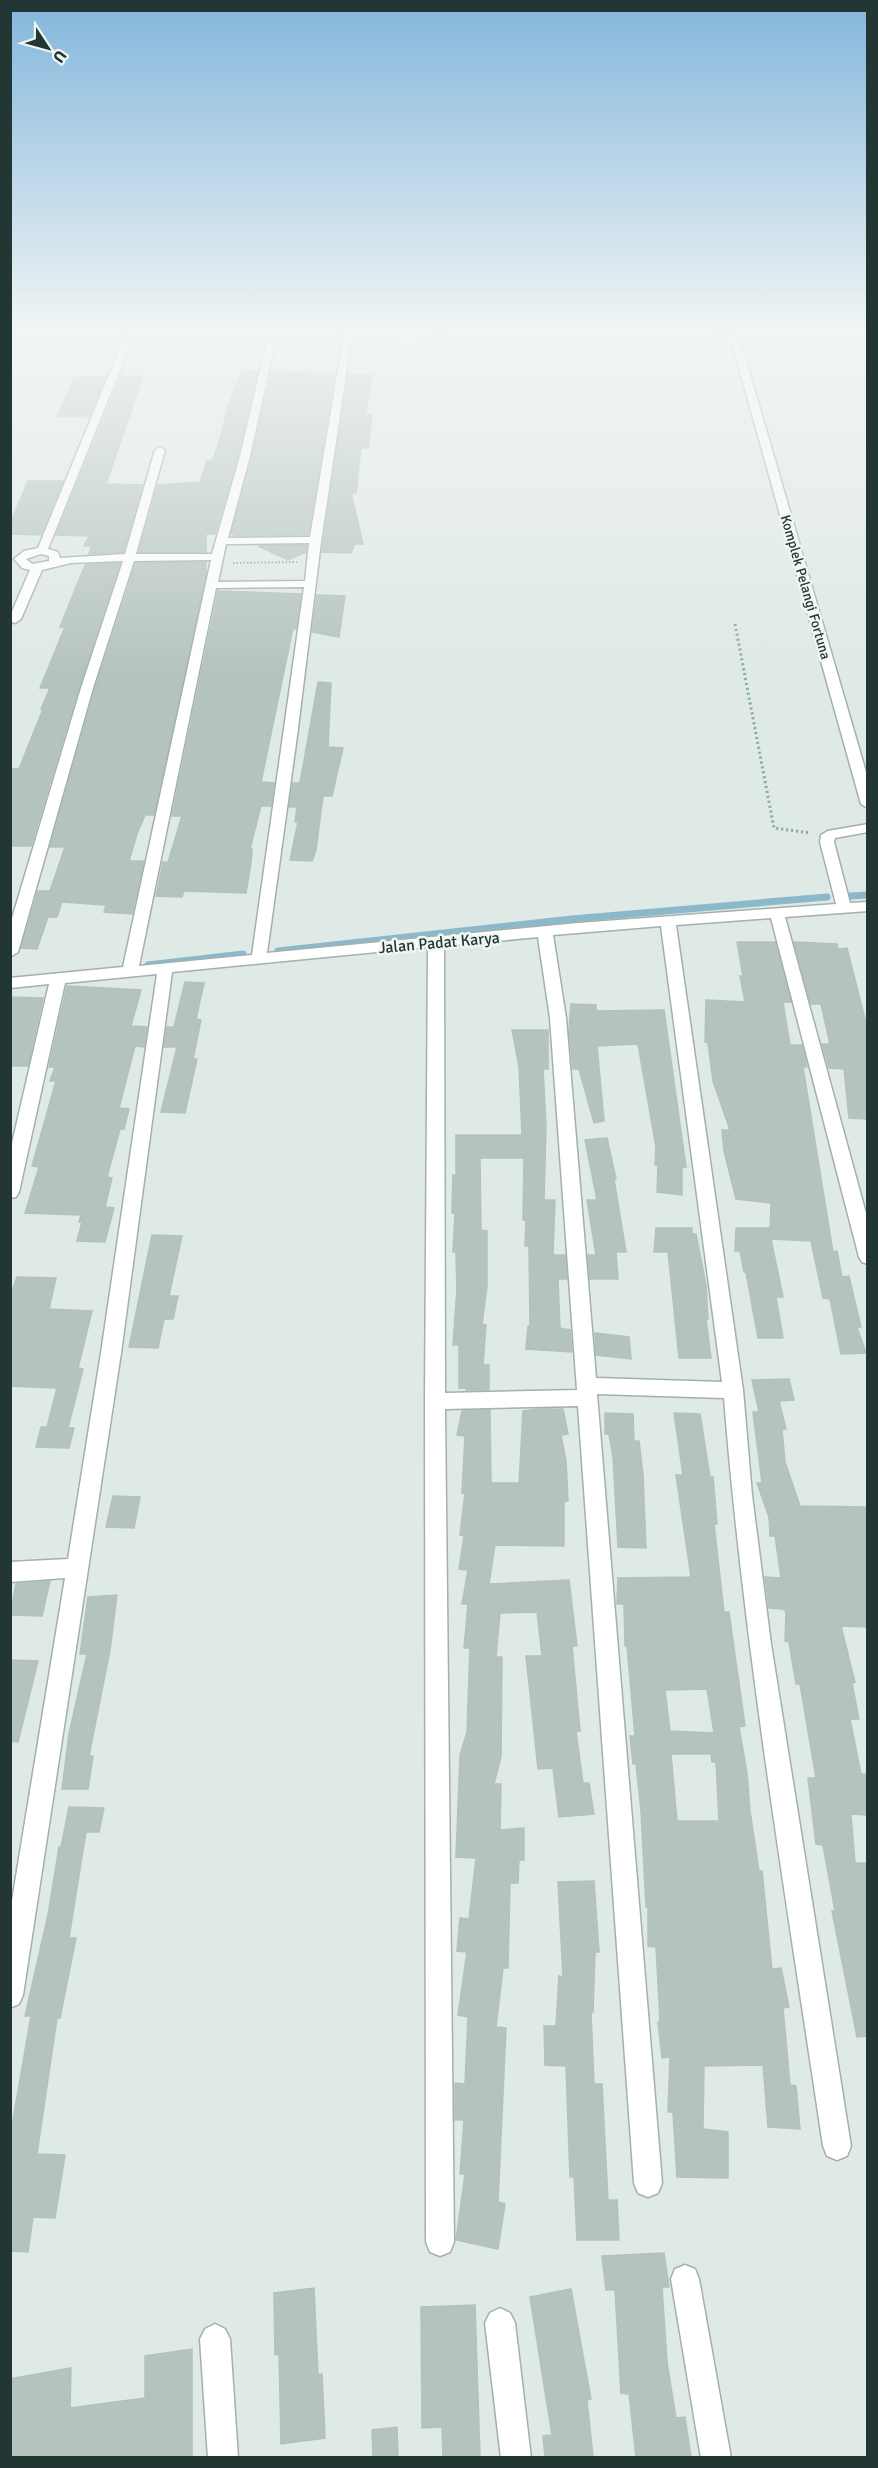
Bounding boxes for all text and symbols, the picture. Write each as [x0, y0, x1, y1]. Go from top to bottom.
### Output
north arrow [18, 18, 78, 78]
text: U [48, 46, 71, 66]
street label: Komplek Pelangi Fortuna [777, 513, 834, 661]
street label: Jalan Padat Karya [378, 928, 501, 958]

